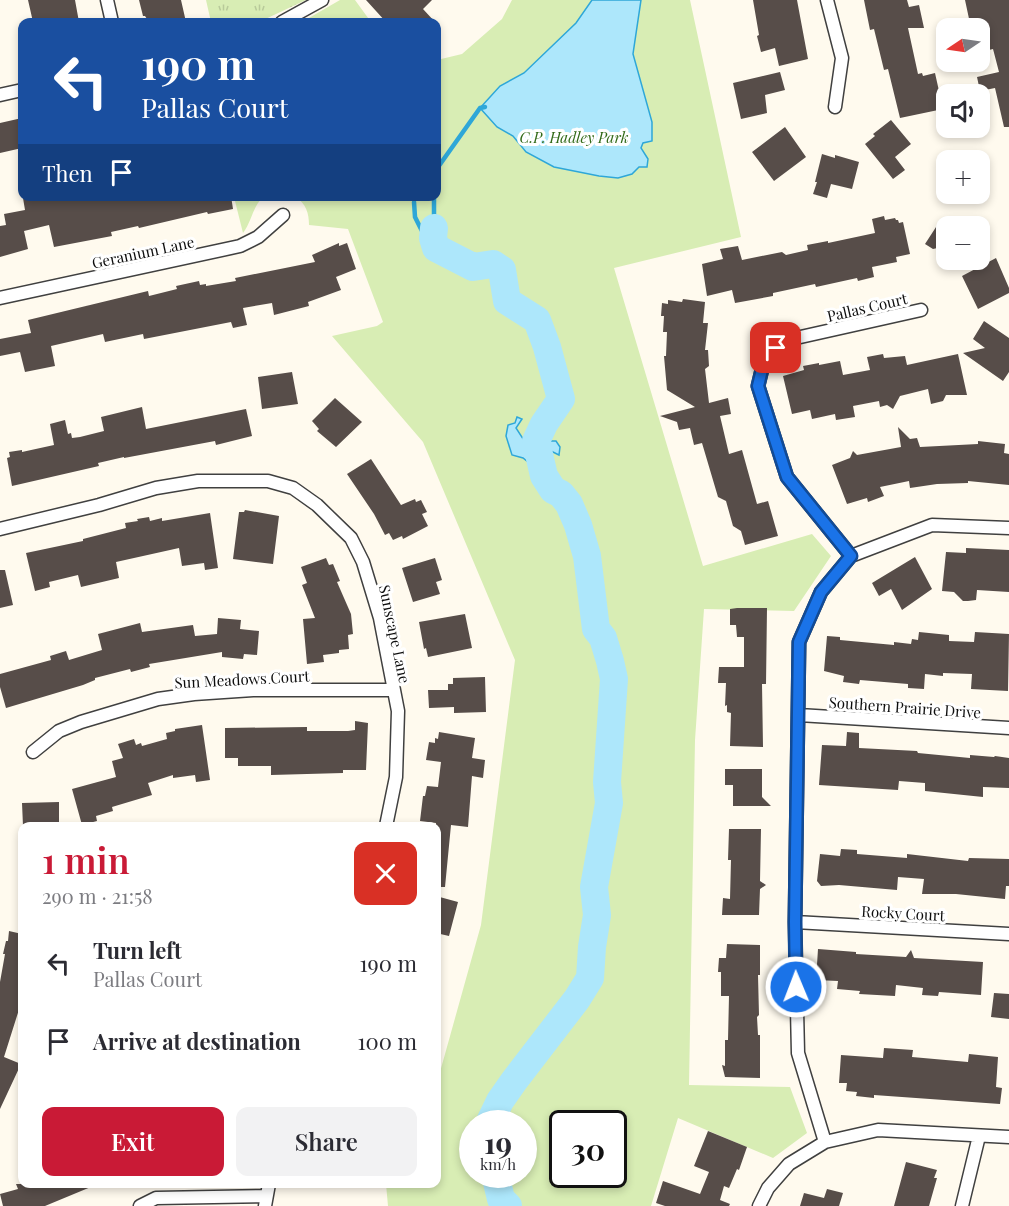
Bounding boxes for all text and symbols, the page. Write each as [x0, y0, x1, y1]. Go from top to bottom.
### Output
north arrow [936, 18, 990, 72]
map controls [936, 18, 990, 270]
text: 190 m [141, 35, 255, 91]
icon: left [42, 42, 120, 120]
button: sound [936, 84, 990, 138]
text: Pallas Court [141, 89, 288, 125]
park label: C.P. Hadley Park [519, 127, 629, 147]
button: + [936, 150, 990, 204]
icon: arrive [105, 156, 138, 189]
text: Then [42, 158, 93, 188]
button: − [936, 216, 990, 270]
street label: Geranium Lane [90, 231, 196, 273]
street label: Pallas Court [825, 288, 910, 326]
pin [750, 322, 801, 373]
icon: arrive [759, 331, 792, 364]
street label: Sunscape Lane [375, 583, 415, 685]
street label: Sun Meadows Court [174, 665, 311, 693]
street label: Southern Prairie Drive [828, 692, 982, 722]
text: 1 min [42, 835, 130, 883]
button: close [354, 842, 417, 905]
text: 290 m · 21:58 [42, 882, 153, 909]
street label: Rocky Court [861, 901, 946, 925]
text: Turn left [93, 935, 182, 965]
icon: left [42, 947, 75, 980]
text: 190 m [359, 948, 417, 978]
position arrow [764, 955, 828, 1019]
text: Pallas Court [93, 965, 202, 992]
icon: arrive [42, 1025, 75, 1058]
text: Arrive at destination [93, 1026, 301, 1056]
text: 100 m [357, 1026, 417, 1056]
button: Exit [42, 1107, 224, 1176]
button: Share [236, 1107, 417, 1176]
speed limit sign: 30 [549, 1110, 627, 1188]
text: 19 [484, 1122, 512, 1162]
text: km/h [480, 1154, 516, 1174]

